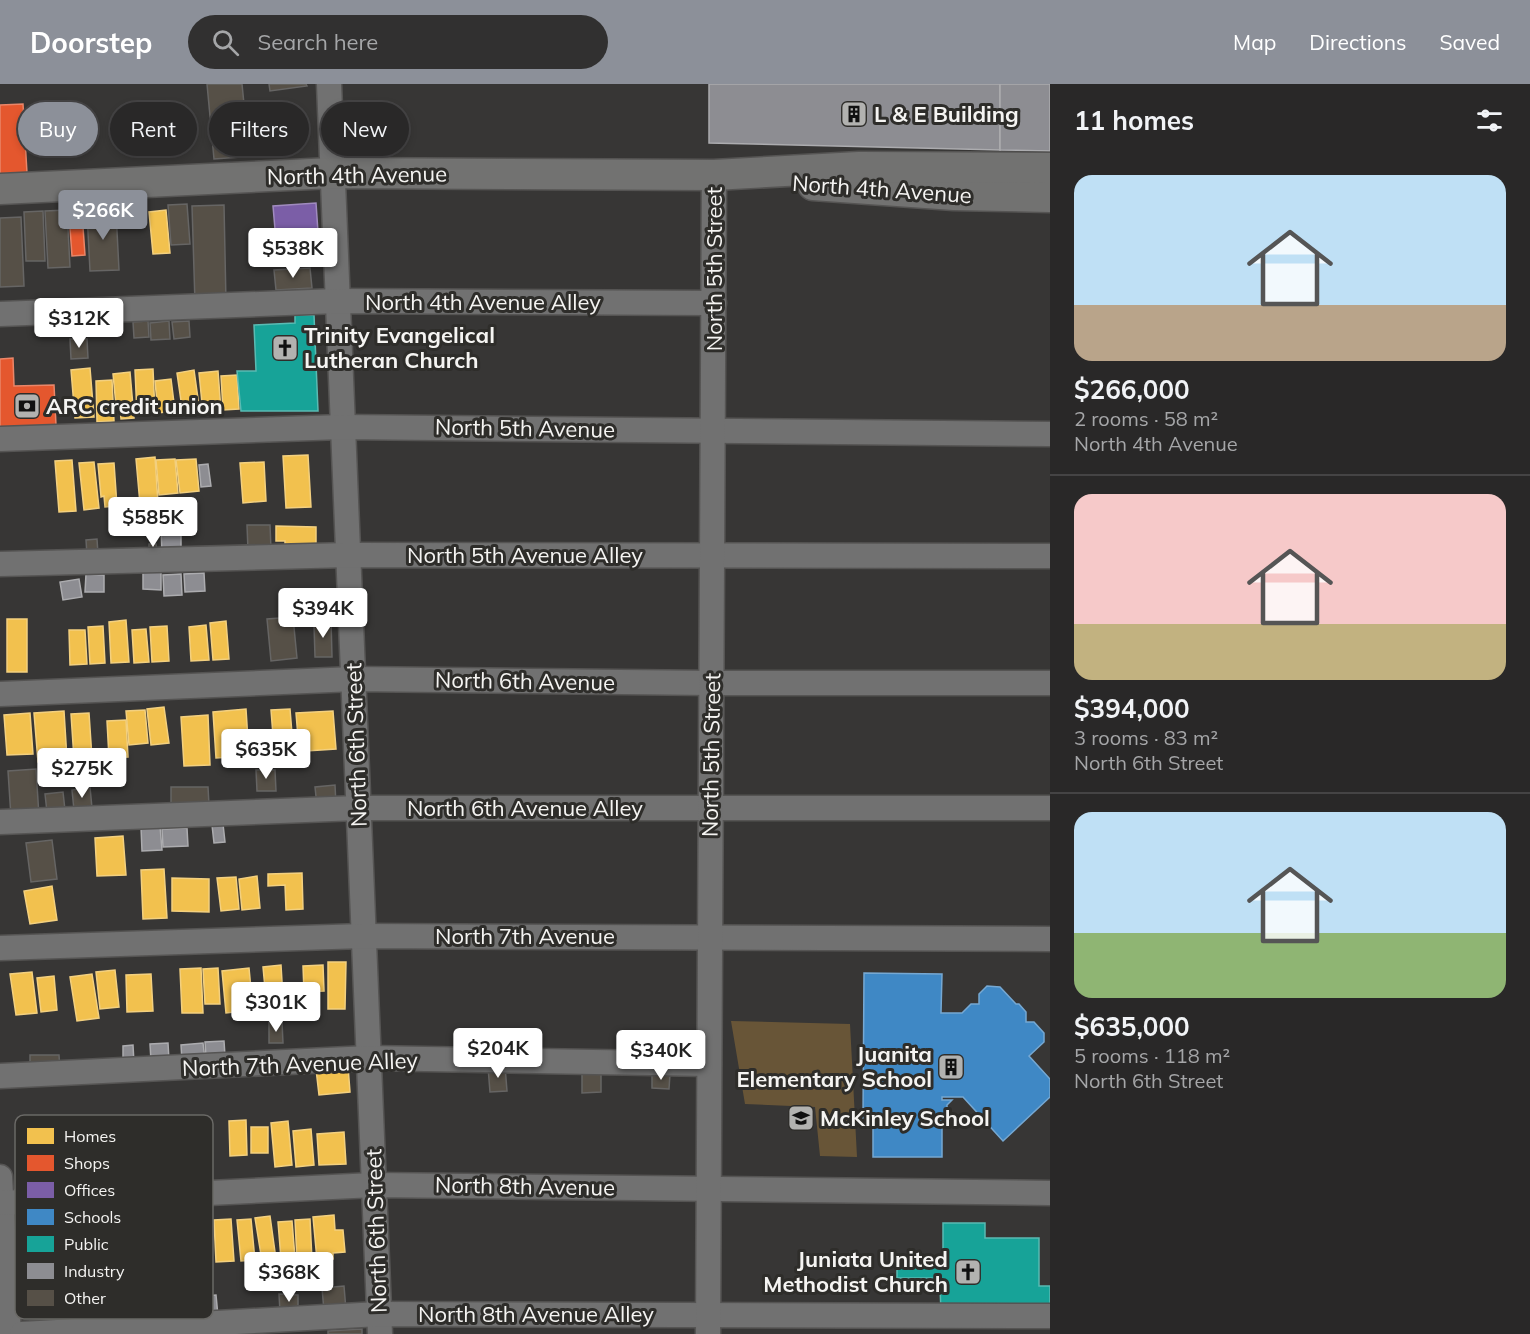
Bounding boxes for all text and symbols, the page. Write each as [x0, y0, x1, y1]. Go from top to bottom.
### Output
search box [188, 15, 608, 69]
text: Doorstep [30, 25, 152, 60]
icon: search [209, 26, 242, 59]
text: Search here [257, 28, 378, 56]
text: Map [1233, 29, 1276, 55]
text: Directions [1309, 29, 1406, 55]
text: Saved [1439, 29, 1500, 55]
building icon: L & E Building [839, 99, 869, 129]
place label: L & E Building [874, 100, 1019, 128]
chip: Buy [18, 102, 98, 156]
chip: Rent [110, 102, 197, 156]
chip: Filters [209, 102, 309, 156]
chip: New [321, 102, 409, 156]
text: 11 homes [1074, 104, 1194, 137]
icon: filters [1473, 104, 1506, 137]
street label: North 4th Avenue [267, 159, 447, 191]
street label: North 4th Avenue [791, 169, 973, 209]
street label: North 5th Street [700, 187, 728, 351]
pin: $266K [61, 190, 145, 241]
text: $266K [72, 197, 134, 222]
icon: home [1236, 214, 1344, 322]
pin: $538K [251, 228, 335, 279]
text: $538K [262, 235, 324, 260]
street label: North 4th Avenue Alley [365, 288, 601, 316]
pin: $312K [37, 298, 121, 349]
text: $312K [48, 305, 110, 330]
place label: Trinity Evangelical Lutheran Church [304, 321, 495, 374]
church icon: Trinity Evangelical Lutheran Church [270, 333, 300, 363]
text: $266,000 [1074, 373, 1190, 406]
bank icon: ARC credit union [12, 391, 42, 421]
place label: ARC credit union [46, 392, 223, 420]
text: 2 rooms · 58 m² [1074, 406, 1218, 431]
street label: North 5th Avenue [435, 412, 615, 444]
text: North 4th Avenue [1074, 431, 1238, 456]
pin: $585K [111, 497, 195, 548]
text: $585K [122, 504, 184, 529]
icon: home [1236, 533, 1344, 641]
street label: North 5th Avenue Alley [407, 541, 643, 569]
pin: $394K [281, 588, 365, 639]
text: $394K [292, 595, 354, 620]
street label: North 6th Street [339, 662, 373, 828]
street label: North 6th Avenue [435, 665, 615, 697]
street label: North 5th Street [696, 672, 726, 837]
text: $394,000 [1074, 692, 1190, 725]
text: 3 rooms · 83 m² [1074, 725, 1218, 750]
pin: $635K [224, 729, 308, 780]
text: $635K [235, 736, 297, 761]
pin: $275K [40, 748, 124, 799]
text: North 6th Street [1074, 750, 1223, 775]
text: $275K [51, 755, 113, 780]
street label: North 6th Avenue Alley [407, 794, 643, 822]
icon: home [1236, 851, 1344, 959]
street label: North 7th Avenue [435, 922, 615, 950]
pin: $301K [234, 982, 318, 1033]
text: $301K [245, 989, 307, 1014]
text: $635,000 [1074, 1010, 1190, 1043]
pin: $204K [456, 1028, 540, 1079]
pin: $340K [619, 1030, 703, 1081]
text: $204K [467, 1035, 529, 1060]
text: $340K [630, 1037, 692, 1062]
place label: Juanita Elementary School [736, 1040, 932, 1093]
text: 5 rooms · 118 m² [1074, 1043, 1230, 1068]
street label: North 7th Avenue Alley [182, 1046, 419, 1082]
building icon: Juanita Elementary School [936, 1052, 966, 1082]
text: North 6th Street [1074, 1068, 1223, 1093]
school or university icon: McKinley School [786, 1103, 816, 1133]
place label: McKinley School [820, 1104, 990, 1132]
legend [15, 1115, 213, 1319]
text: Homes [64, 1126, 116, 1146]
street label: North 6th Street [359, 1148, 393, 1314]
text: Shops [64, 1153, 110, 1173]
street label: North 8th Avenue [435, 1170, 615, 1202]
text: Offices [64, 1180, 115, 1200]
text: Schools [64, 1207, 121, 1227]
text: Public [64, 1234, 109, 1254]
place label: Juniata United Methodist Church [763, 1245, 948, 1298]
pin: $368K [247, 1252, 331, 1303]
church icon: Juniata United Methodist Church [953, 1257, 983, 1287]
text: $368K [258, 1259, 320, 1284]
text: Industry [64, 1261, 125, 1281]
text: Other [64, 1288, 106, 1308]
street label: North 8th Avenue Alley [418, 1300, 654, 1328]

